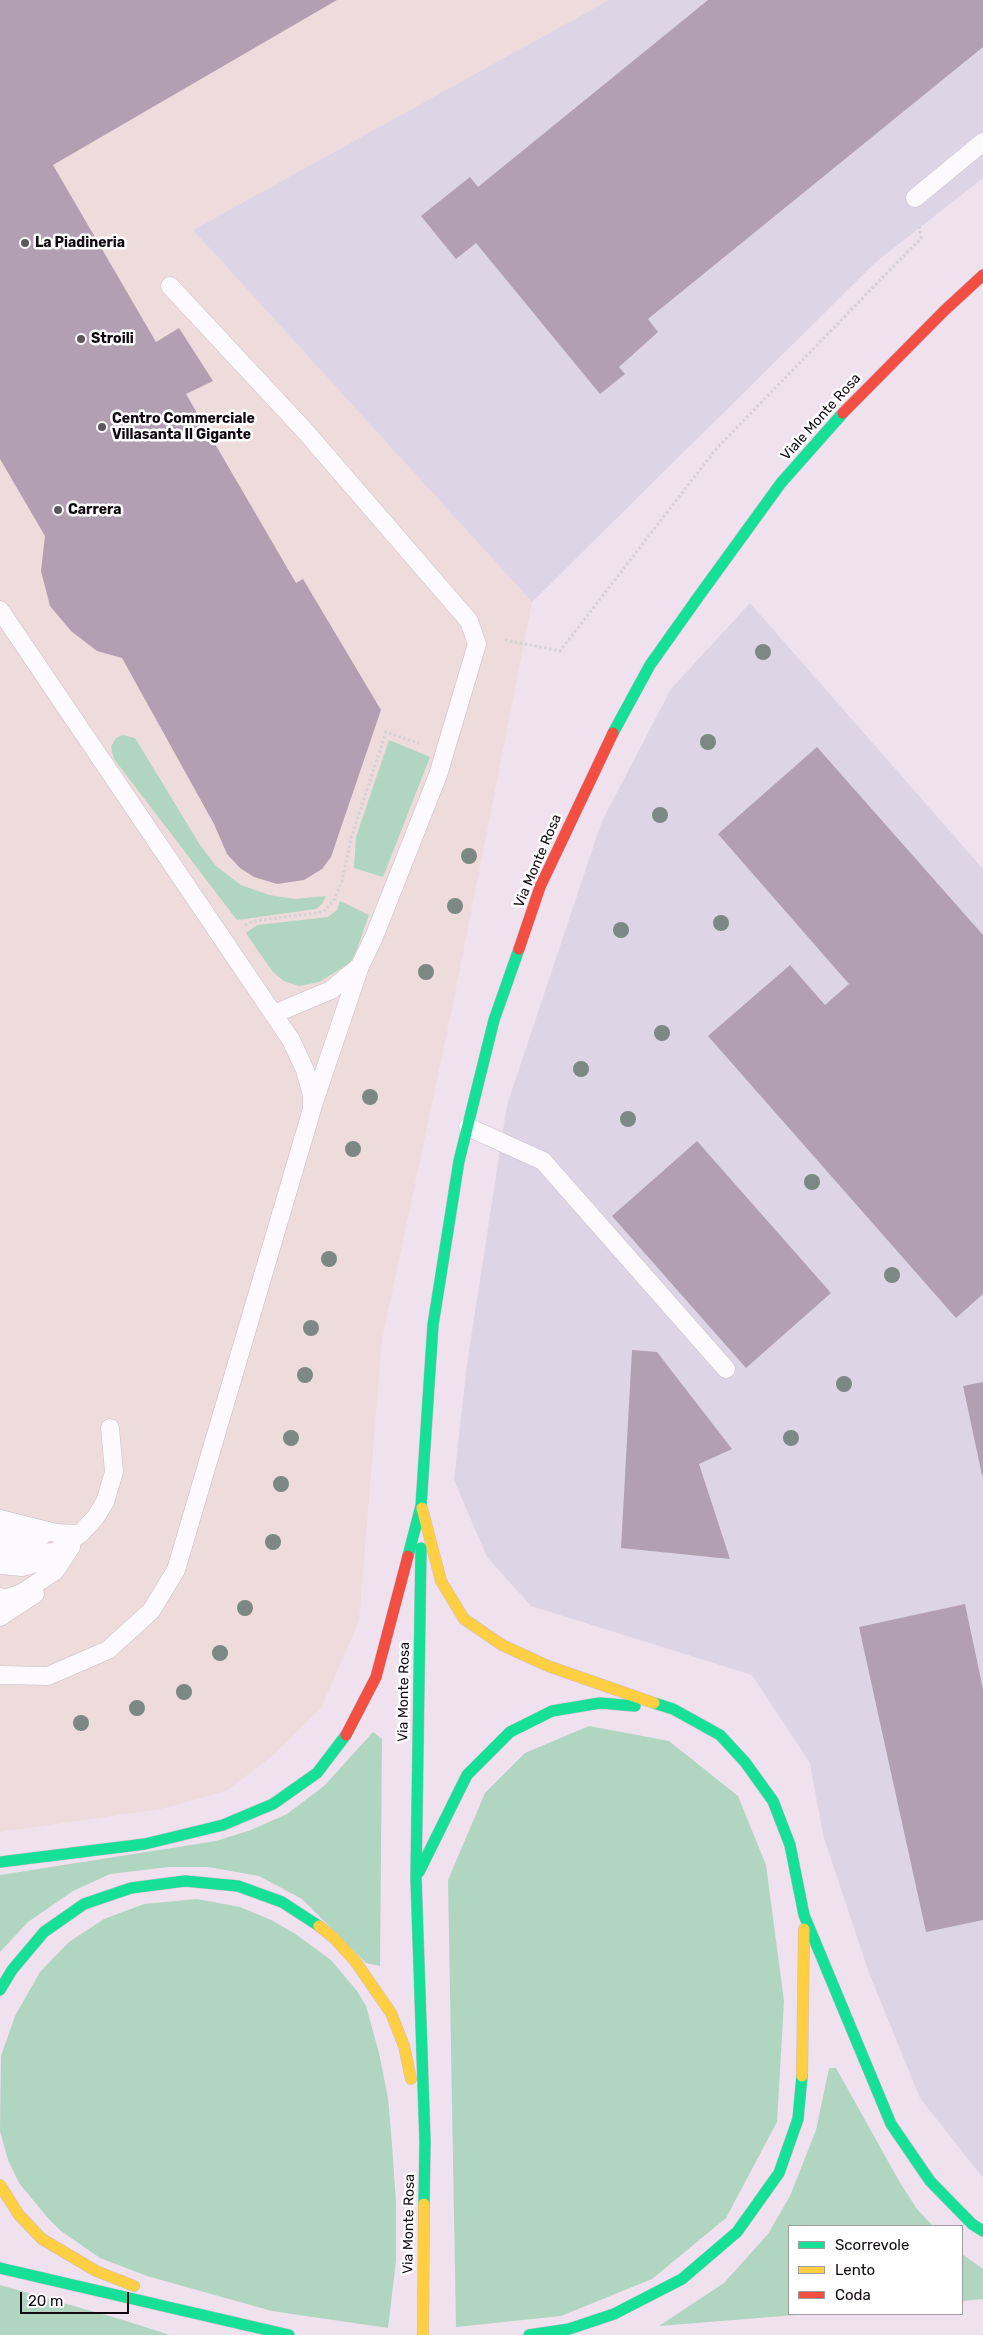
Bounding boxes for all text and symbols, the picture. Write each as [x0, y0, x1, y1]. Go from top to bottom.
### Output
place label: La Piadineria [35, 235, 125, 251]
marker: La Piadineria [19, 237, 31, 249]
place label: Stroili [91, 331, 134, 347]
marker: Stroili [75, 333, 87, 345]
street label: Viale Monte Rosa [778, 370, 864, 464]
place label: Centro Commerciale Villasanta Il Gigante [112, 411, 255, 444]
marker: Centro Commerciale Villasanta Il Gigante [96, 421, 108, 433]
place label: Carrera [68, 502, 122, 518]
marker: Carrera [52, 504, 64, 516]
street label: Via Monte Rosa [511, 812, 565, 910]
street label: Via Monte Rosa [395, 1642, 413, 1742]
street label: Via Monte Rosa [400, 2174, 418, 2274]
legend [788, 2225, 963, 2315]
text: Scorrevole [835, 2236, 909, 2254]
text: Lento [835, 2261, 875, 2279]
scale bar [22, 2282, 131, 2314]
text: Coda [835, 2286, 871, 2304]
text: 20 m [28, 2292, 63, 2310]

